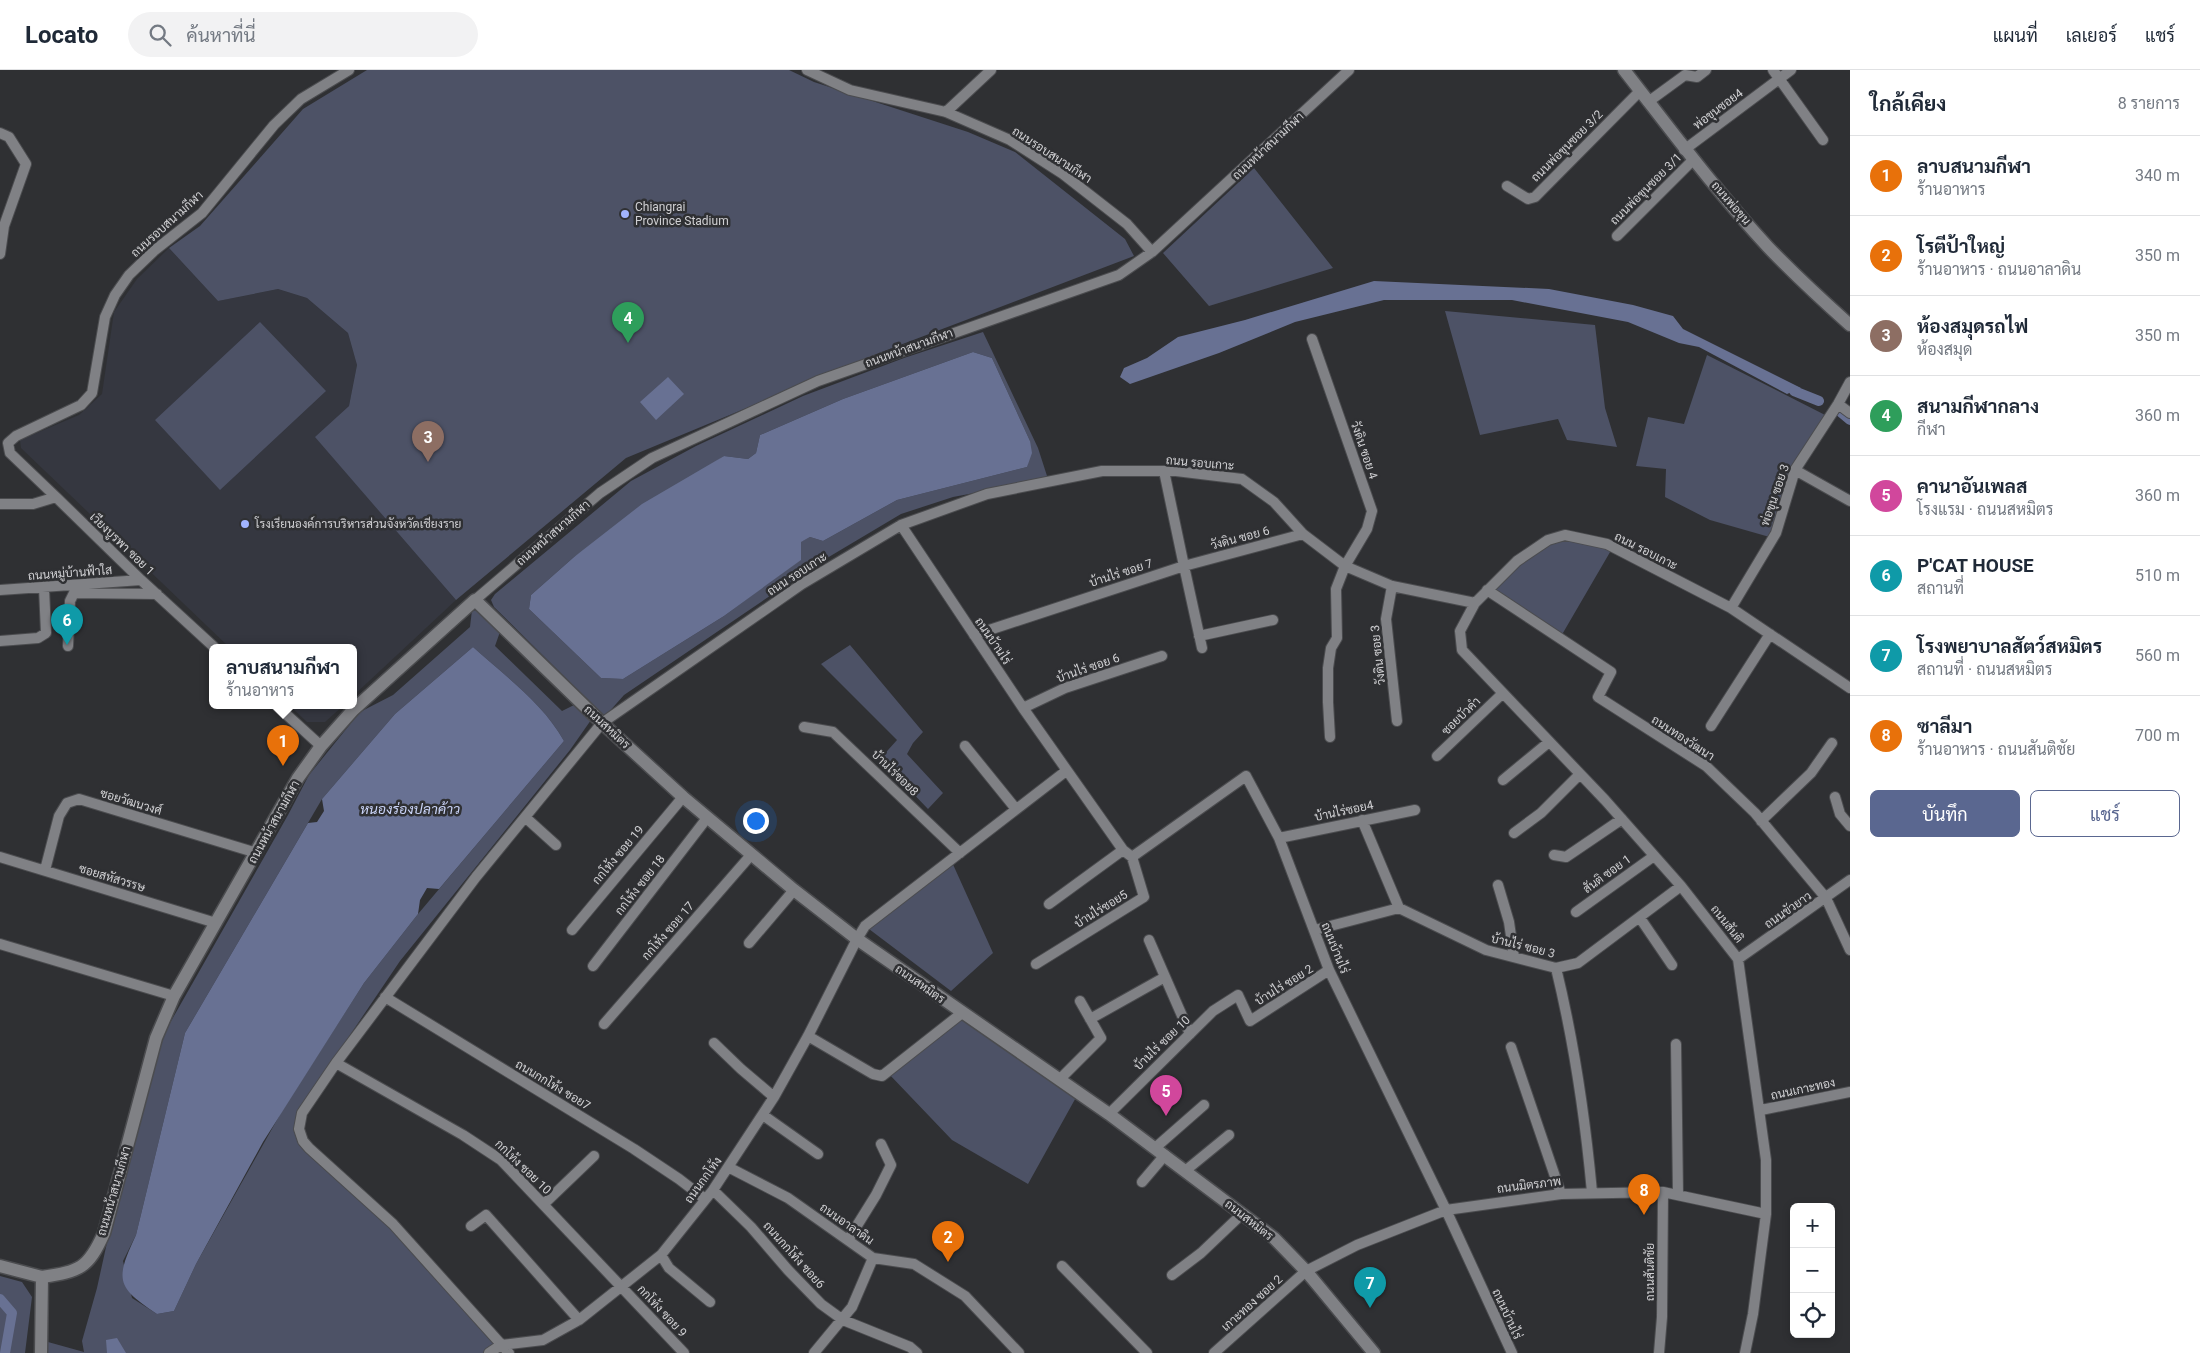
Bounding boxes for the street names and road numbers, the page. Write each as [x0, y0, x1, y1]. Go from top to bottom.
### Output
street label: พ่อขุนซอย4 [1690, 86, 1747, 134]
street label: ถนนพ่อขุนซอย 3/2 [1528, 107, 1607, 186]
street label: ถนนหน้าสนามกีฬา [1229, 109, 1307, 183]
street label: ถนนรอบสนามกีฬา [1010, 123, 1095, 186]
street label: ถนนพ่อขุนซอย 3/1 [1607, 150, 1686, 229]
street label: ถนนพ่อขุน [1707, 179, 1754, 229]
street label: ถนนรอบสนามกีฬา [127, 187, 206, 260]
street label: ถนนหน้าสนามกีฬา [863, 325, 955, 370]
street label: วังดิน ซอย 4 [1348, 419, 1381, 481]
street label: ถนน รอบเกาะ [1165, 453, 1235, 473]
street label: พ่อขุน ซอย 3 [1758, 462, 1794, 528]
street label: ถนนหน้าสนามกีฬา [513, 497, 593, 569]
street label: เวียงบูรพา ซอย 1 [86, 509, 158, 579]
street label: วังดิน ซอย 6 [1209, 523, 1271, 553]
street label: ถนน รอบเกาะ [1612, 529, 1680, 573]
street label: ถนน รอบเกาะ [764, 549, 830, 599]
street label: บ้านไร่ ซอย 7 [1087, 555, 1155, 590]
street label: ถนนหมู่บ้านฟ้าใส [27, 562, 113, 584]
street label: ถนนบ้านไร่ [972, 614, 1015, 667]
street label: วังดิน ซอย 3 [1368, 624, 1388, 686]
street label: บ้านไร่ ซอย 6 [1054, 650, 1122, 685]
street label: ซอยบัวคำ [1439, 694, 1483, 738]
street label: ถนนสหมิตร [581, 702, 633, 752]
street label: ถนนทองวัฒนา [1649, 712, 1717, 764]
street label: บ้านไร่ซอย8 [869, 746, 922, 799]
street label: ถนนหน้าสนามกีฬา [245, 778, 303, 866]
street label: ซอยวัฒนวงศ์ [98, 785, 164, 818]
street label: บ้านไร่ซอย4 [1313, 797, 1375, 824]
street label: กกโท้ง ซอย 19 [589, 822, 647, 887]
street label: กกโท้ง ซอย 18 [611, 851, 668, 918]
street label: สันติ ซอย 1 [1580, 852, 1634, 896]
street label: ซอยสหัสวรรษ [77, 861, 148, 895]
street label: บ้านไร่ซอย5 [1071, 886, 1130, 931]
street label: ถนนขัวยาว [1762, 889, 1814, 931]
street label: กกโท้ง ซอย 17 [638, 898, 697, 963]
street label: ถนนสันติ [1708, 902, 1746, 946]
street label: ถนนบ้านไร่ [1318, 920, 1353, 976]
street label: บ้านไร่ ซอย 3 [1489, 930, 1557, 961]
street label: บ้านไร่ ซอย 2 [1252, 961, 1316, 1008]
street label: ถนนสหมิตร [893, 962, 948, 1006]
street label: บ้านไร่ ซอย 10 [1130, 1012, 1193, 1073]
street label: ถนนกกโท้ง ซอย7 [513, 1056, 594, 1113]
street label: ถนนเกาะทอง [1770, 1075, 1836, 1103]
street label: กกโท้ง ซอย 10 [492, 1136, 555, 1197]
street label: ถนนหน้าสนามกีฬา [94, 1144, 133, 1237]
street label: ถนนกกโท้ง [681, 1153, 725, 1206]
street label: ถนนมิตรภาพ [1496, 1174, 1562, 1196]
street label: ถนนสหมิตร [1222, 1197, 1276, 1243]
street label: ถนนอาลาดิน [817, 1200, 877, 1248]
street label: ถนนกกโท้ง ซอย6 [760, 1218, 829, 1291]
street label: ถนนสันติชัย [1643, 1243, 1657, 1301]
street label: เกาะทอง ซอย 2 [1219, 1272, 1286, 1334]
street label: กกโท้ง ซอย 9 [634, 1282, 690, 1340]
street label: ถนนบ้านไร่ [1489, 1286, 1526, 1342]

